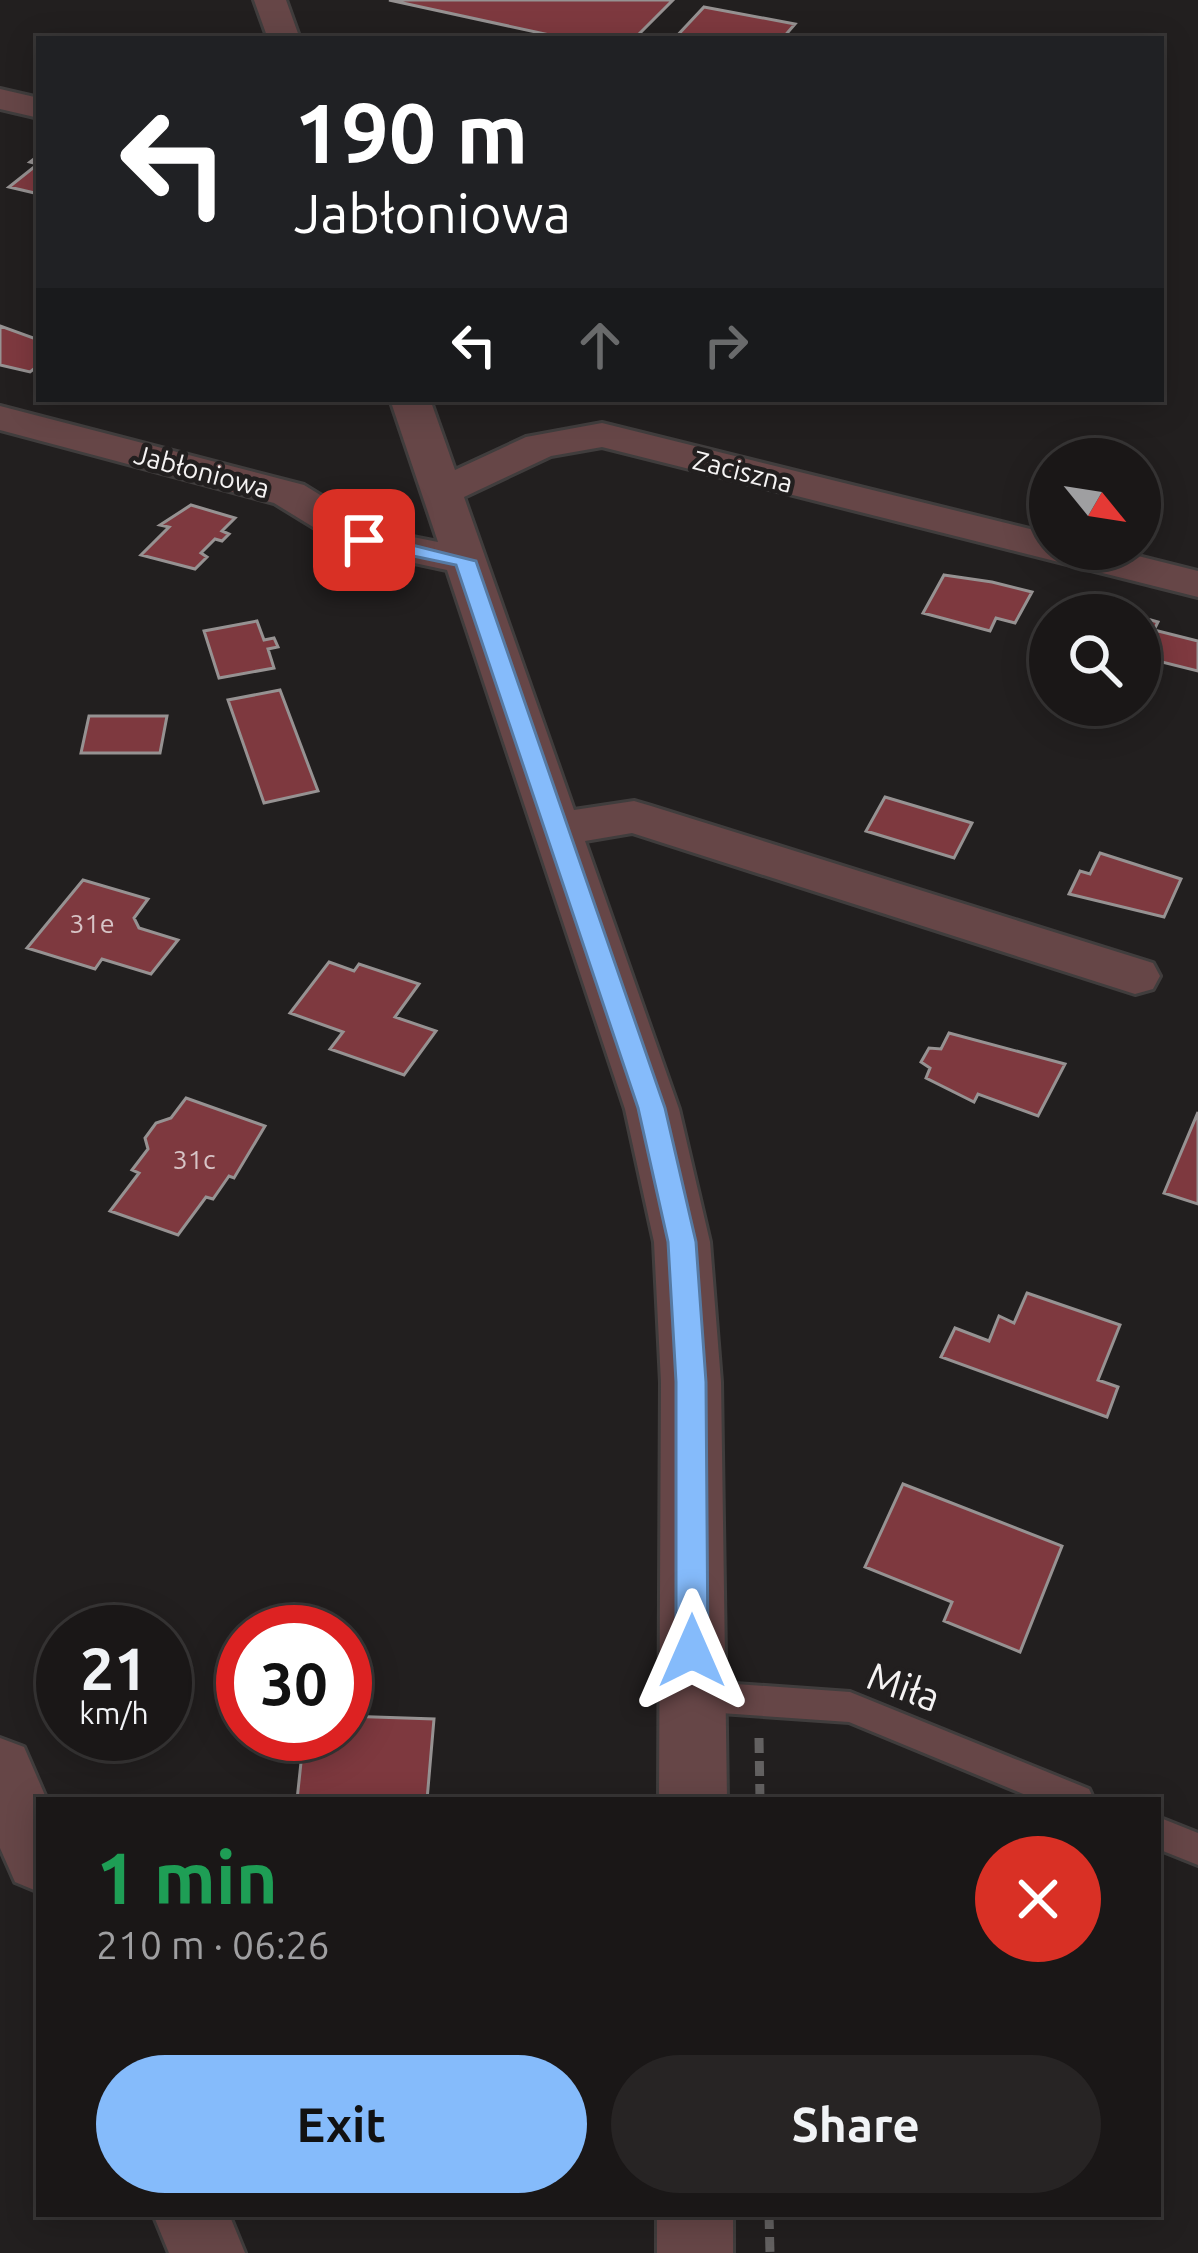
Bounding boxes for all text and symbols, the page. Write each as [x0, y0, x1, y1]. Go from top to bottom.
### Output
icon: left [96, 84, 252, 240]
text: 190 m [294, 85, 528, 179]
text: Jabłoniowa [294, 183, 571, 243]
icon: left [441, 312, 507, 378]
icon: ahead [567, 312, 633, 378]
icon: right [693, 312, 759, 378]
north arrow [1029, 438, 1161, 570]
map controls [1029, 438, 1161, 726]
street label: Jabłoniowa [131, 439, 273, 503]
street label: Zaciszna [690, 444, 796, 498]
pin [313, 489, 415, 591]
icon: arrive [331, 507, 397, 573]
button: search [1029, 594, 1161, 726]
house number: 31e [69, 908, 115, 938]
house number: 31c [172, 1144, 216, 1174]
position arrow [629, 1588, 755, 1714]
speed limit sign: 30 [216, 1605, 372, 1761]
text: 21 [80, 1634, 148, 1701]
street label: Miła [862, 1653, 946, 1719]
text: km/h [79, 1696, 149, 1730]
button: close [975, 1836, 1101, 1962]
text: 1 min [96, 1837, 278, 1918]
text: 210 m · 06:26 [96, 1923, 330, 1966]
button: Exit [96, 2055, 587, 2193]
button: Share [611, 2055, 1101, 2193]

